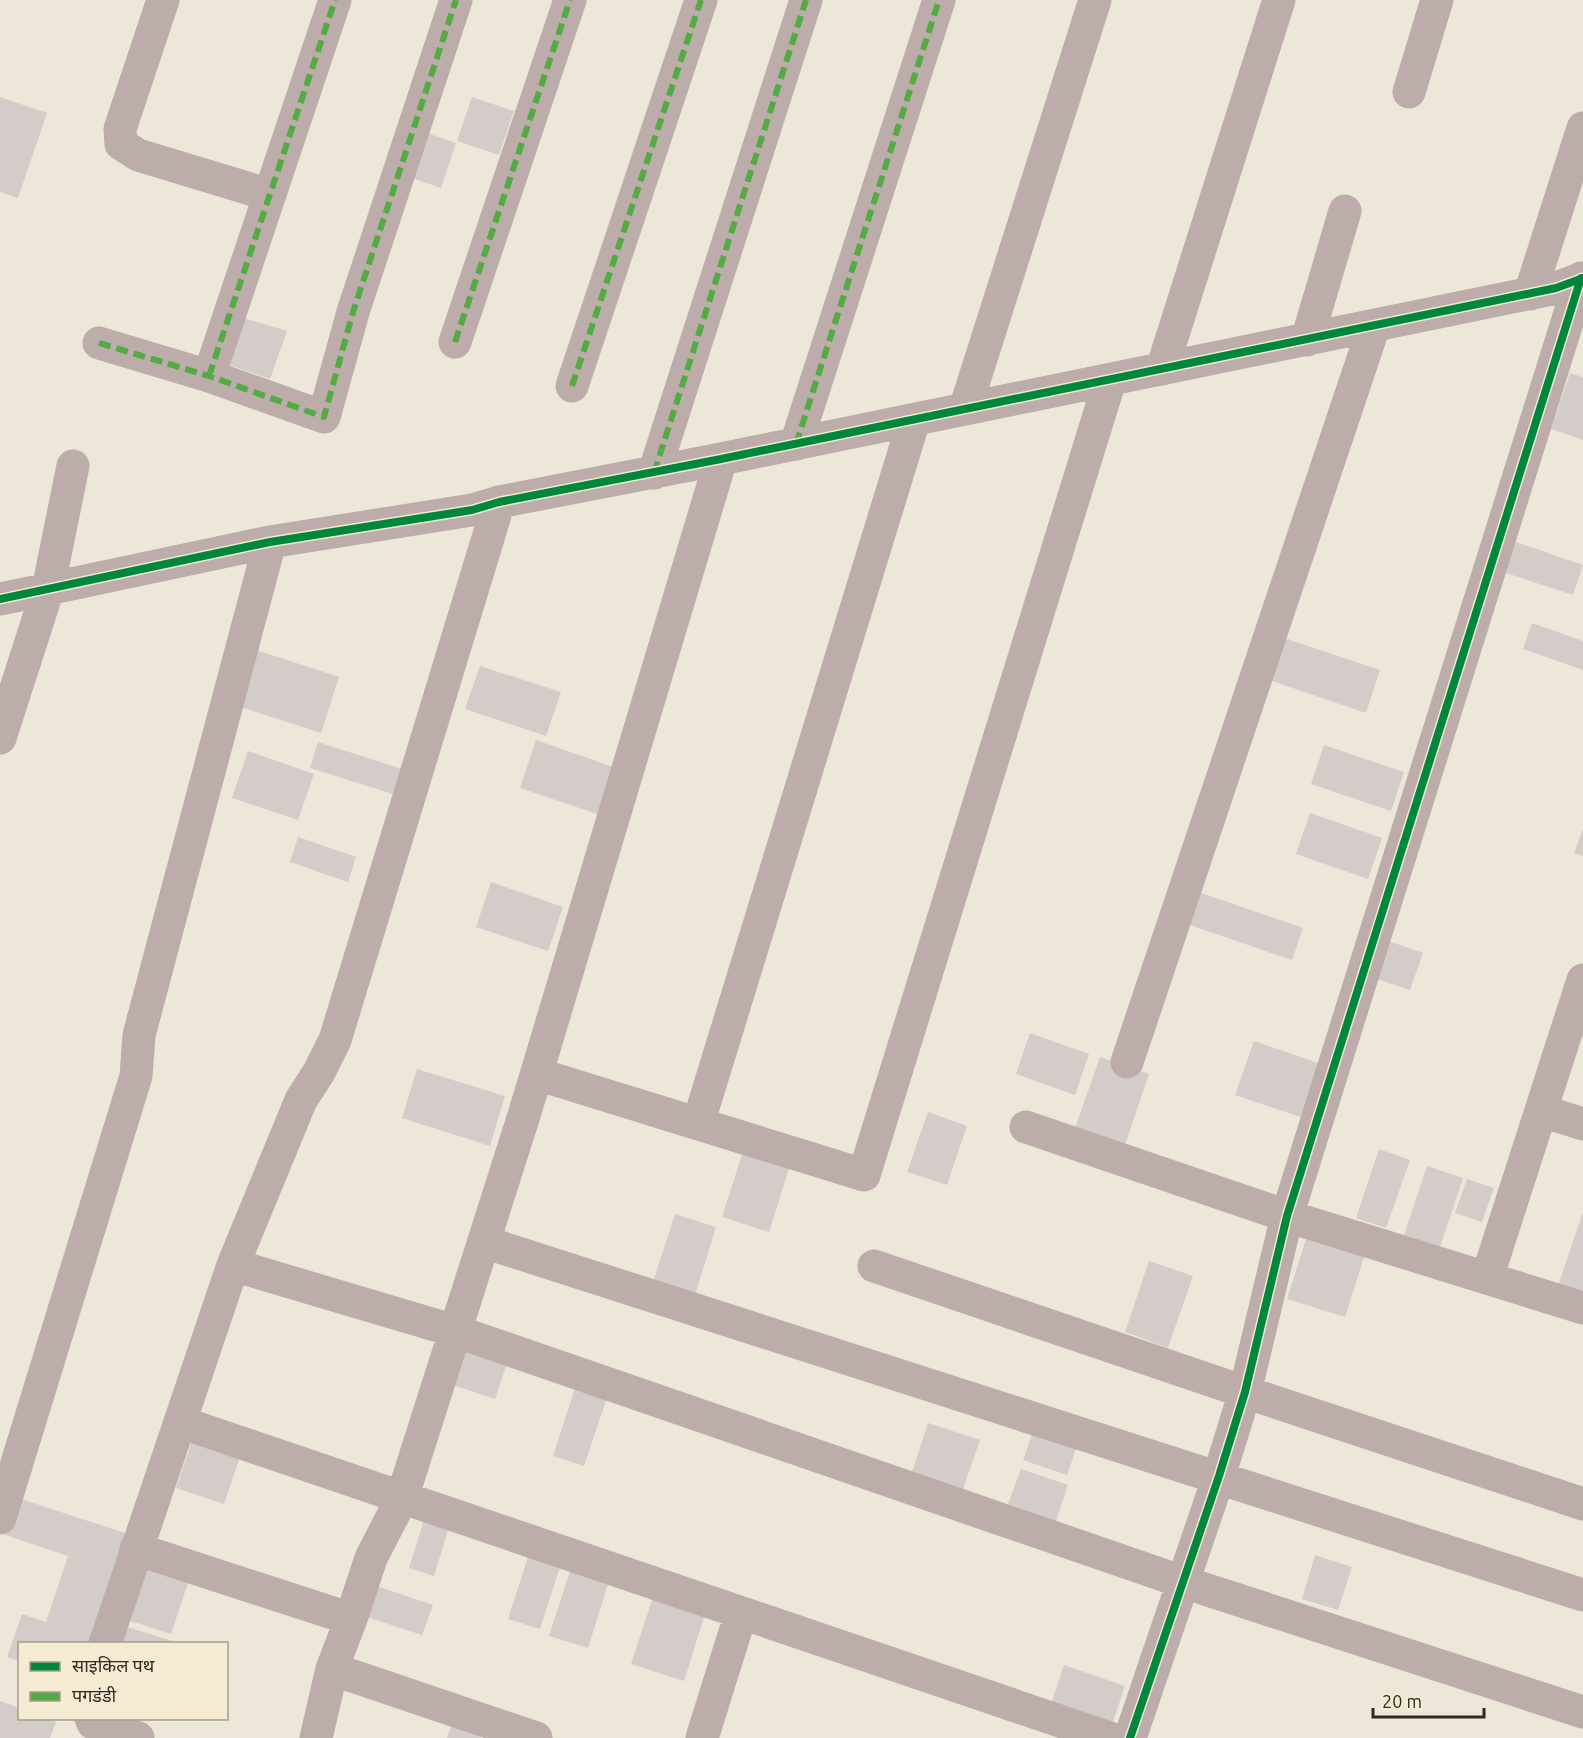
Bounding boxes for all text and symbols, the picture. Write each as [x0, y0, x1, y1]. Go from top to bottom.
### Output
legend [18, 1642, 228, 1720]
text: साइकिल पथ [72, 1655, 155, 1675]
scale bar [1373, 1681, 1484, 1719]
text: पगडंडी [72, 1685, 117, 1705]
text: 20 m [1382, 1691, 1422, 1711]

